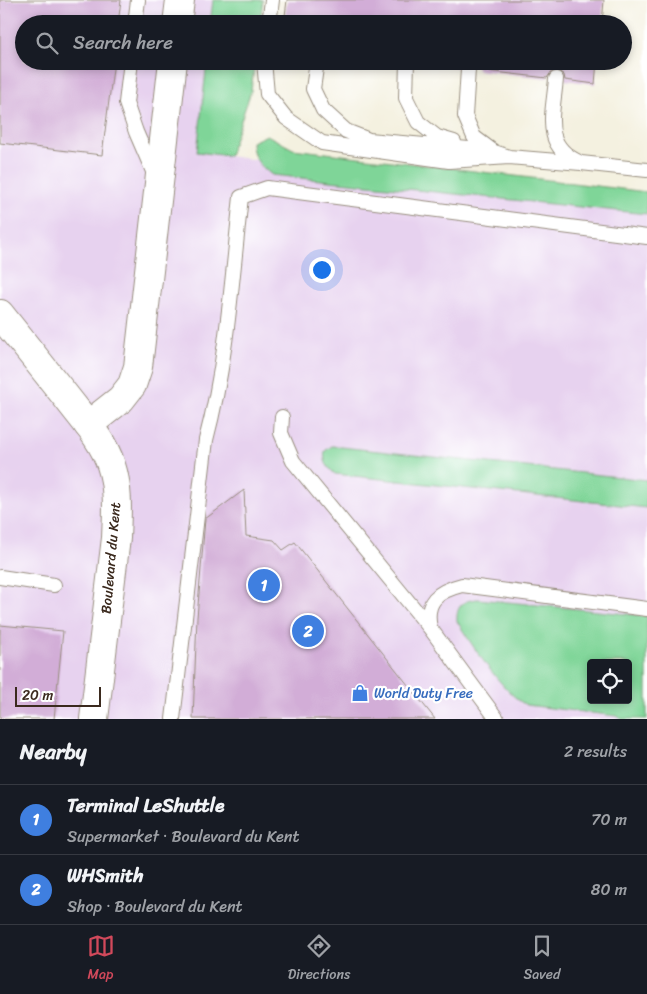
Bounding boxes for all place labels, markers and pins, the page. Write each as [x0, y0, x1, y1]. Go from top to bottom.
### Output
pin: 1 [248, 566, 280, 604]
pin: 2 [292, 612, 324, 650]
place label: World Duty Free [374, 681, 473, 706]
shop icon: World Duty Free [350, 683, 370, 703]

